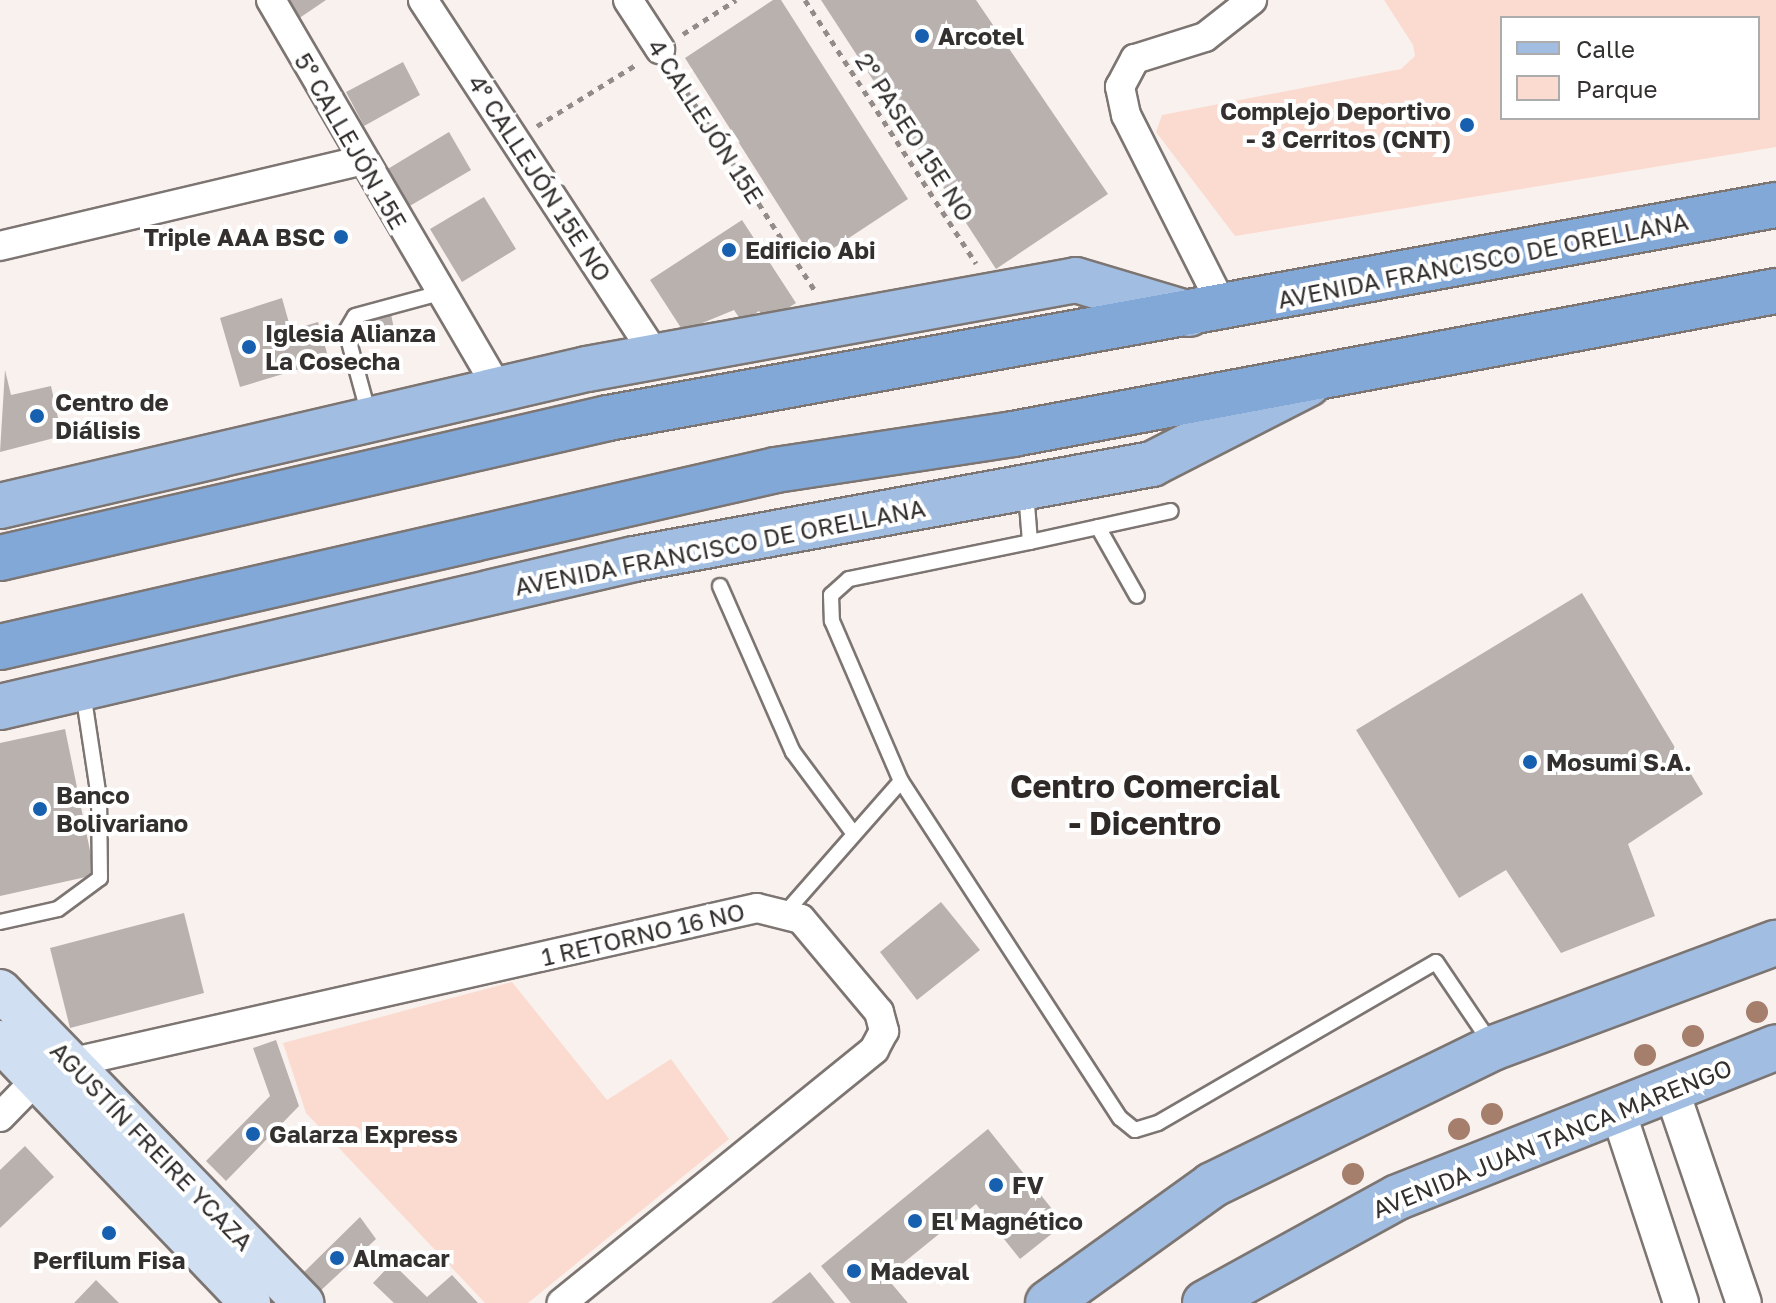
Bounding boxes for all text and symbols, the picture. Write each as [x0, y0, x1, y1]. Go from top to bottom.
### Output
legend [1500, 16, 1760, 120]
place label: Arcotel [938, 22, 1024, 50]
marker: Arcotel [913, 27, 931, 45]
street label: 4 CALLEJÓN 15E [642, 33, 770, 209]
text: Calle [1576, 34, 1635, 63]
street label: 2° PASEO 15E NO [850, 47, 980, 227]
street label: 5° CALLEJÓN 15E [289, 48, 413, 234]
street label: 4° CALLEJÓN 15E NO [463, 69, 617, 287]
text: Parque [1576, 74, 1657, 103]
place label: Complejo Deportivo - 3 Cerritos (CNT) [1220, 97, 1451, 153]
marker: Complejo Deportivo - 3 Cerritos (CNT) [1458, 116, 1476, 134]
street label: AVENIDA FRANCISCO DE ORELLANA [1275, 206, 1691, 314]
place label: Triple AAA BSC [143, 223, 325, 251]
marker: Triple AAA BSC [332, 228, 350, 246]
place label: Edificio Abi [745, 236, 876, 264]
marker: Edificio Abi [720, 241, 738, 259]
place label: Iglesia Alianza La Cosecha [265, 319, 436, 375]
marker: Iglesia Alianza La Cosecha [240, 338, 258, 356]
place label: Centro de Diálisis [55, 388, 169, 444]
marker: Centro de Diálisis [26, 405, 48, 427]
street label: AVENIDA FRANCISCO DE ORELLANA [512, 493, 928, 601]
place label: Mosumi S.A. [1546, 748, 1692, 776]
marker: Mosumi S.A. [1521, 753, 1539, 771]
district label: Centro Comercial - Dicentro [1010, 768, 1280, 843]
place label: Banco Bolivariano [56, 781, 188, 837]
marker: Banco Bolivariano [31, 800, 49, 818]
street label: 1 RETORNO 16 NO [539, 897, 747, 971]
street label: AGUSTÍN FREIRE YCAZA [45, 1036, 259, 1256]
street label: AVENIDA JUAN TANCA MARENGO [1368, 1053, 1736, 1223]
place label: Galarza Express [269, 1120, 458, 1148]
marker: Galarza Express [244, 1125, 262, 1143]
place label: FV [1012, 1171, 1044, 1199]
marker: FV [987, 1176, 1005, 1194]
place label: El Magnético [931, 1207, 1083, 1235]
marker: El Magnético [906, 1212, 924, 1230]
marker: Perfilum Fisa [100, 1224, 118, 1242]
place label: Almacar [353, 1244, 450, 1272]
place label: Perfilum Fisa [33, 1246, 185, 1274]
marker: Almacar [328, 1249, 346, 1267]
place label: Madeval [870, 1257, 969, 1285]
marker: Madeval [845, 1262, 863, 1280]

